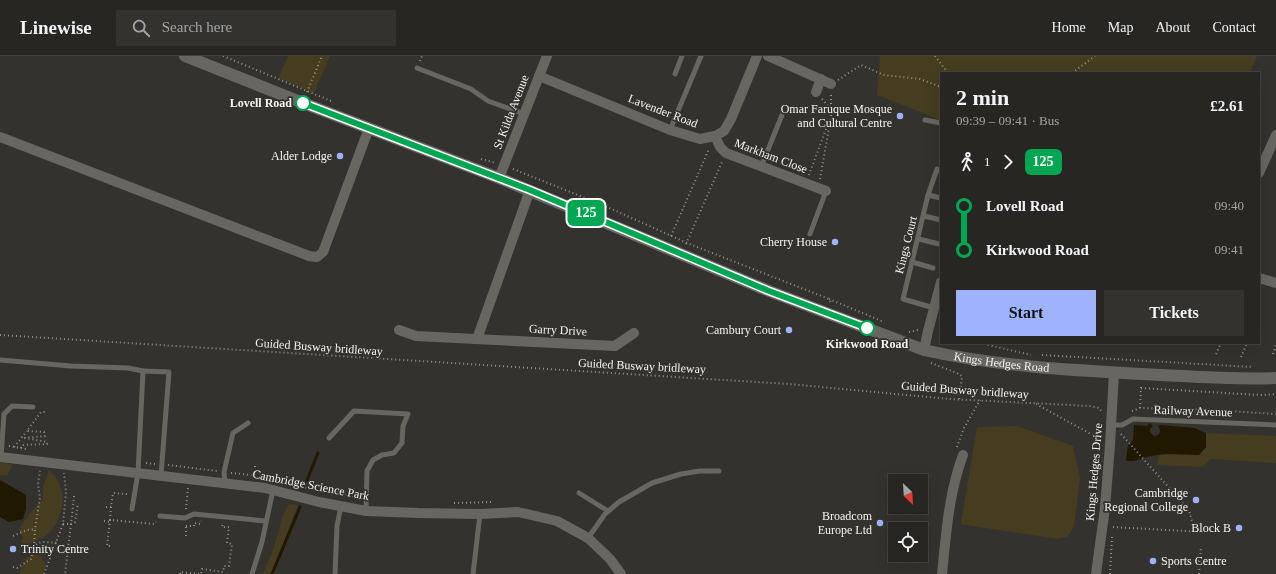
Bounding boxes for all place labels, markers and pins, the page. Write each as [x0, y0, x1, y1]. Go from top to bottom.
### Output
marker: Lovell Road [295, 95, 311, 111]
place label: Lovell Road [230, 96, 292, 110]
place label: Omar Faruque Mosque and Cultural Centre [781, 102, 892, 130]
marker: Omar Faruque Mosque and Cultural Centre [895, 111, 905, 121]
place label: Alder Lodge [271, 149, 332, 163]
marker: Alder Lodge [335, 151, 345, 161]
place label: Cherry House [760, 235, 827, 249]
marker: Cherry House [830, 237, 840, 247]
marker: Kirkwood Road [859, 320, 875, 336]
place label: Cambury Court [706, 323, 782, 337]
marker: Cambury Court [784, 325, 794, 335]
place label: Kirkwood Road [826, 337, 908, 351]
place label: Cambridge Regional College [1104, 486, 1188, 514]
marker: Cambridge Regional College [1191, 495, 1201, 505]
place label: Broadcom Europe Ltd [818, 509, 873, 537]
marker: Broadcom Europe Ltd [875, 518, 885, 528]
place label: Block B [1191, 521, 1231, 535]
marker: Block B [1234, 523, 1244, 533]
place label: Trinity Centre [21, 542, 89, 556]
marker: Trinity Centre [8, 544, 18, 554]
place label: Sports Centre [1161, 554, 1227, 568]
marker: Sports Centre [1148, 556, 1158, 566]

